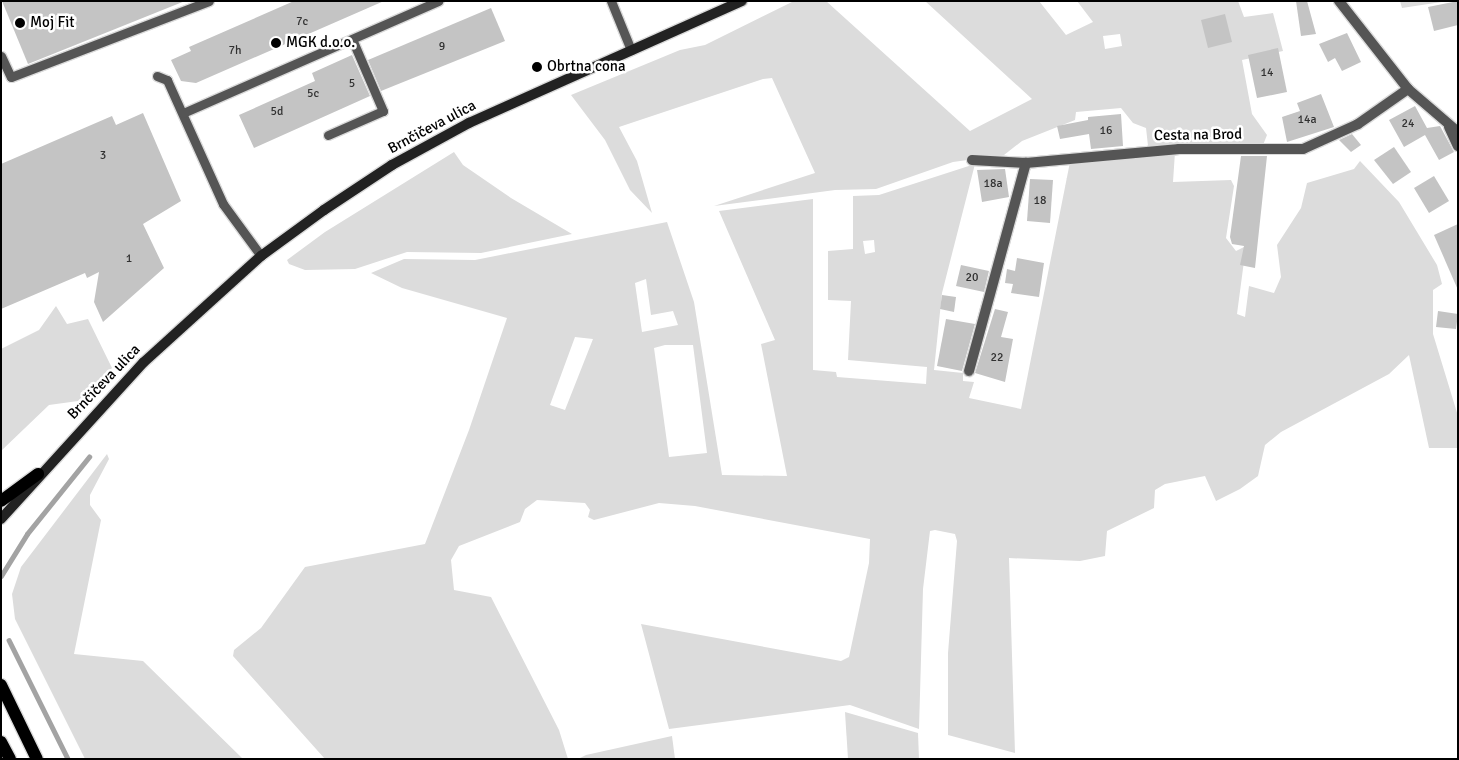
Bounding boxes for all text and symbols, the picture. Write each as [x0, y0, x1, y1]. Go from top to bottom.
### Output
place label: Moj Fit [30, 14, 74, 32]
house number: 7c [296, 15, 308, 29]
marker: Moj Fit [14, 17, 26, 29]
place label: MGK d.o.o. [286, 34, 355, 52]
marker: MGK d.o.o. [270, 37, 282, 49]
house number: 9 [439, 40, 445, 54]
house number: 7h [228, 44, 242, 58]
place label: Obrtna cona [547, 58, 626, 76]
marker: Obrtna cona [531, 61, 543, 73]
house number: 14 [1261, 66, 1273, 80]
house number: 5 [349, 77, 355, 91]
house number: 5c [307, 87, 319, 101]
street label: Brnčičeva ulica [385, 96, 479, 158]
house number: 5d [271, 105, 283, 119]
house number: 14a [1297, 113, 1317, 127]
house number: 24 [1402, 117, 1414, 131]
house number: 16 [1100, 124, 1112, 138]
street label: Cesta na Brod [1154, 125, 1242, 145]
house number: 3 [100, 149, 106, 163]
house number: 18a [983, 177, 1003, 191]
house number: 18 [1034, 194, 1046, 208]
house number: 1 [126, 252, 132, 266]
house number: 20 [966, 271, 978, 285]
street label: Brnčičeva ulica [64, 341, 144, 423]
house number: 22 [991, 351, 1003, 365]

